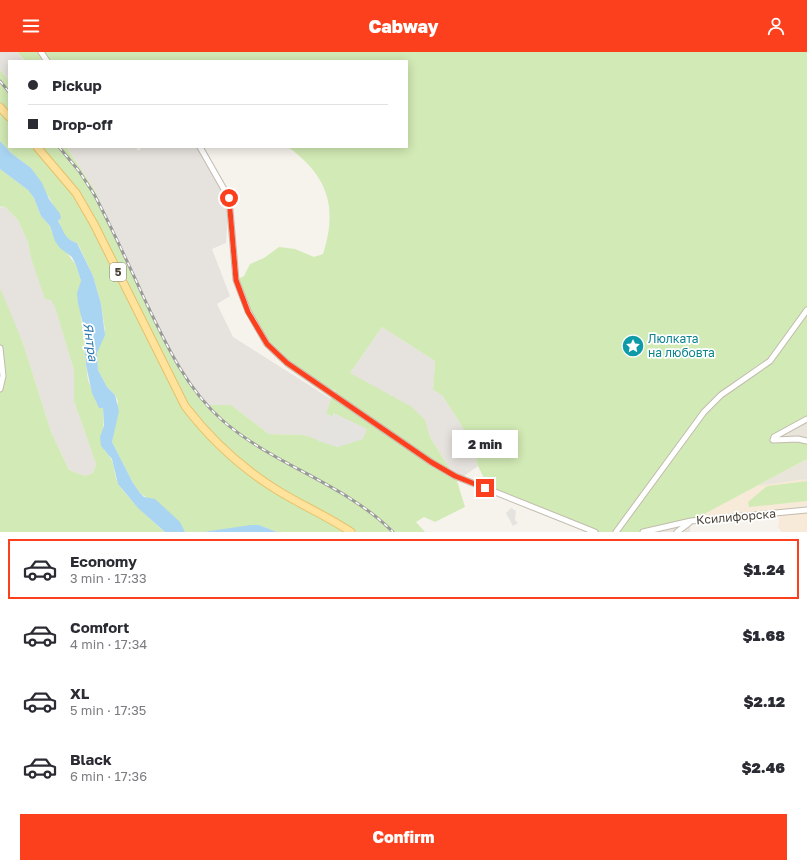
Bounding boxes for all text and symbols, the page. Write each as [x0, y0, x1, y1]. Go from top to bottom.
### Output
icon: menu [20, 15, 42, 37]
text: Cabway [368, 15, 439, 37]
icon: person [765, 15, 787, 37]
text: Pickup [52, 76, 102, 94]
text: Drop-off [52, 115, 112, 133]
route start [220, 189, 238, 207]
road number: 5 [110, 263, 126, 281]
water label: Янтра [80, 322, 102, 363]
place label: Люлката на любовта [648, 331, 715, 360]
place icon: Люлката на любовта [620, 333, 646, 359]
callout: 2 min [452, 430, 518, 458]
text: 2 min [468, 436, 502, 452]
route end [476, 479, 494, 497]
street label: Ксилифорска [695, 506, 776, 527]
icon: car [22, 551, 58, 587]
text: Economy [70, 552, 137, 570]
text: $1.24 [743, 560, 785, 578]
text: 3 min · 17:33 [70, 570, 147, 586]
icon: car [22, 617, 58, 653]
text: Comfort [70, 618, 129, 636]
text: $1.68 [743, 626, 785, 644]
text: 4 min · 17:34 [70, 636, 147, 652]
icon: car [22, 683, 58, 719]
text: XL [70, 684, 89, 702]
text: $2.12 [743, 692, 785, 710]
text: 5 min · 17:35 [70, 702, 146, 718]
icon: car [22, 749, 58, 785]
text: Black [70, 750, 112, 768]
text: $2.46 [741, 758, 785, 776]
text: 6 min · 17:36 [70, 768, 147, 784]
button: Confirm [20, 814, 787, 860]

